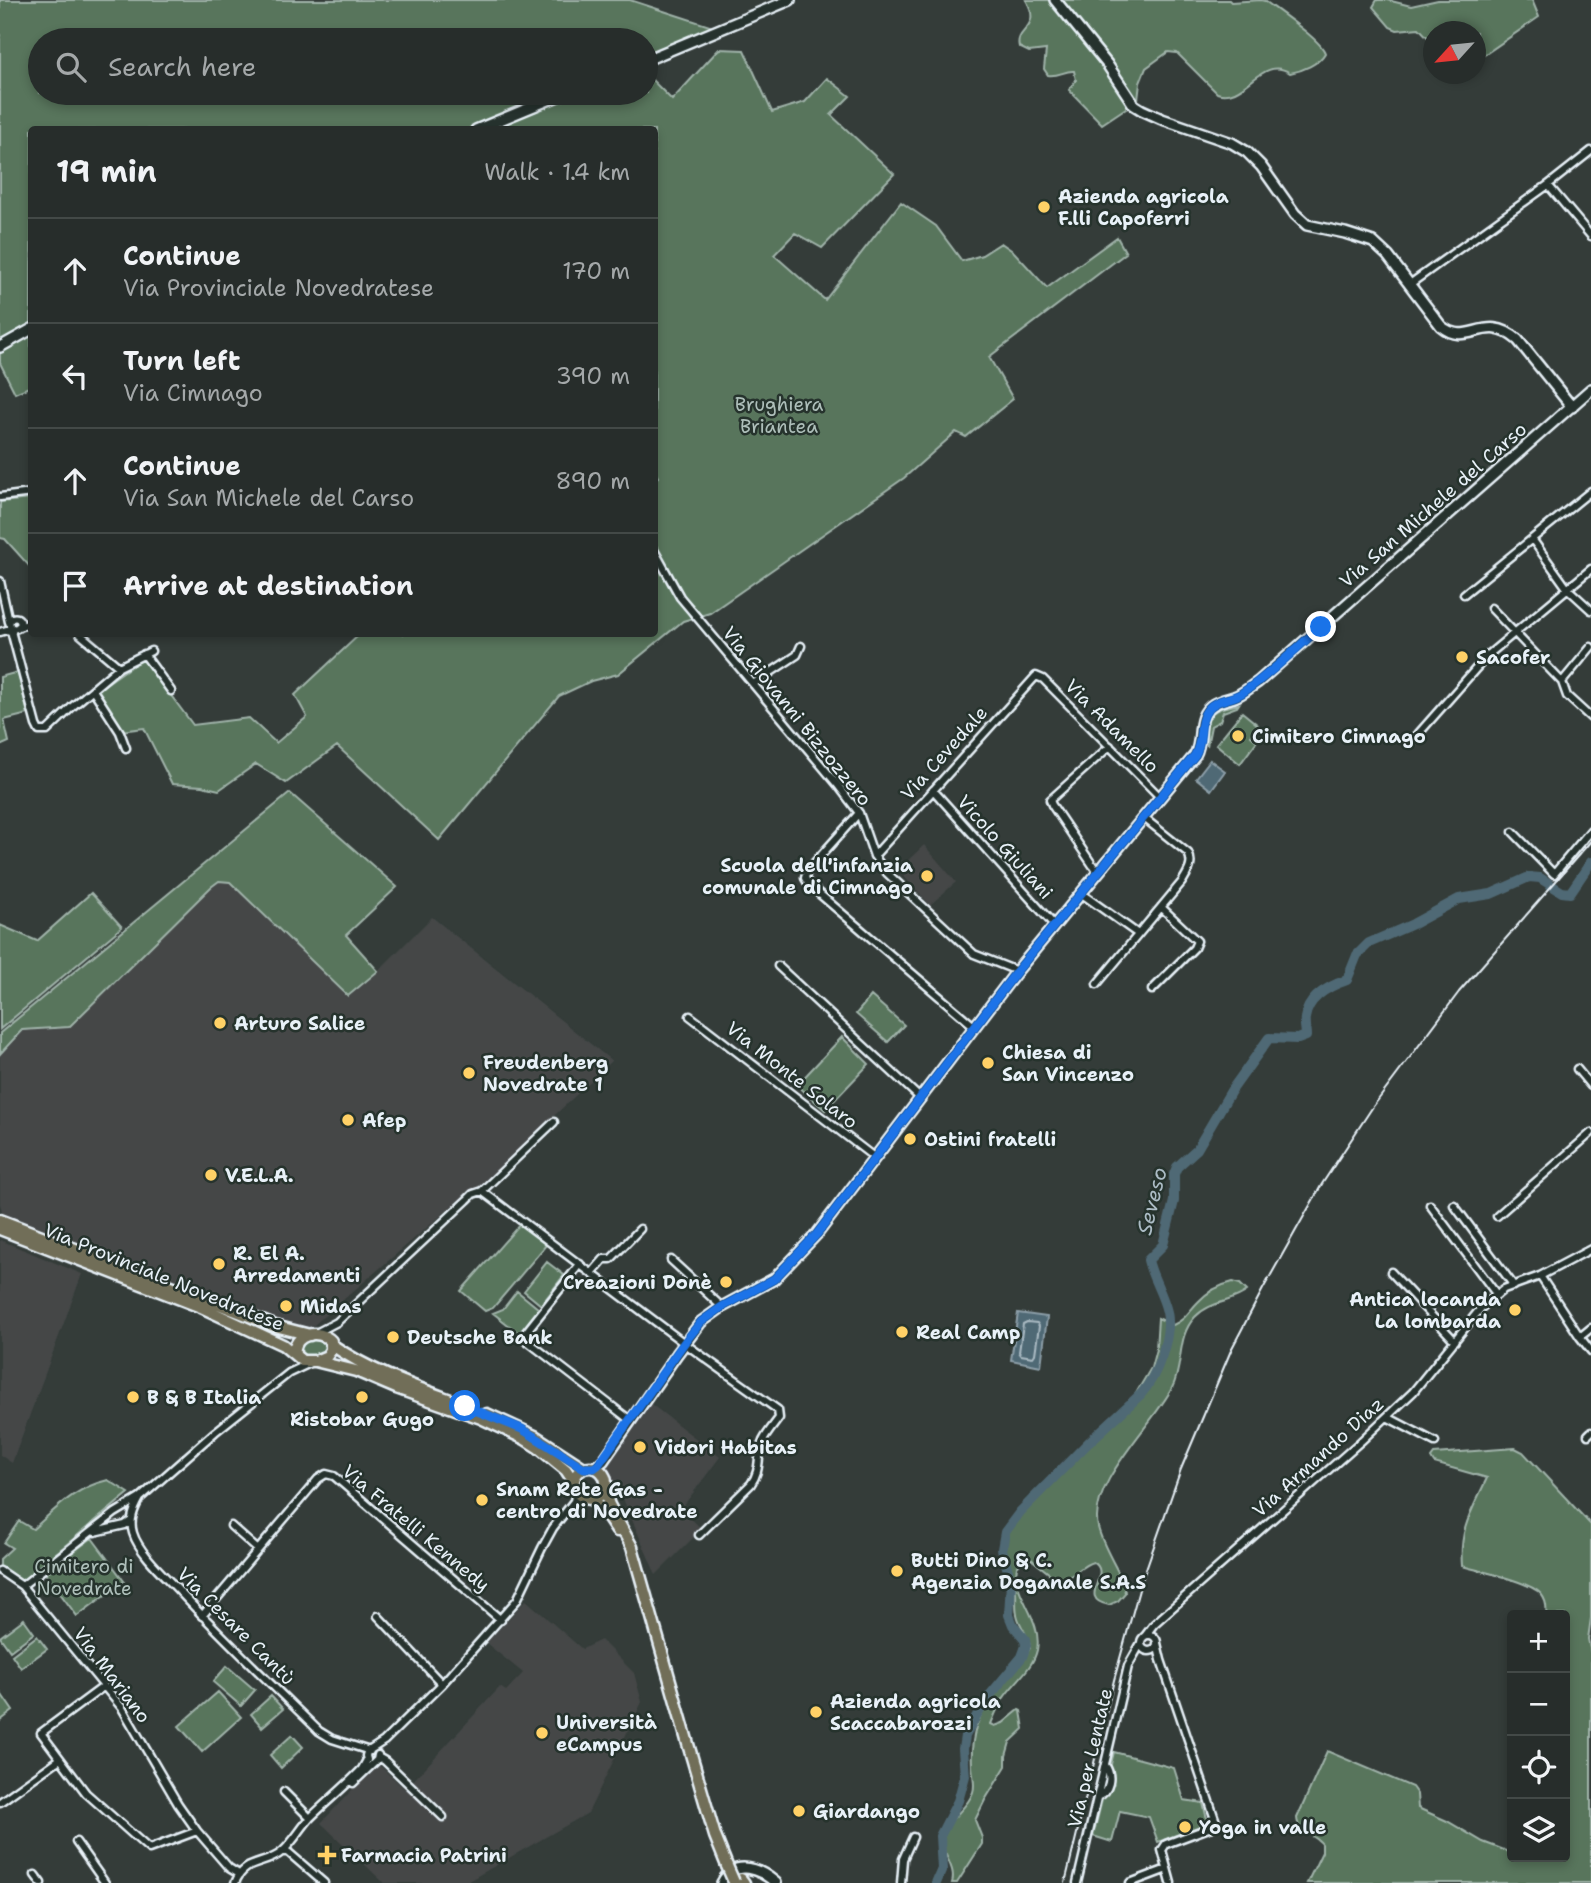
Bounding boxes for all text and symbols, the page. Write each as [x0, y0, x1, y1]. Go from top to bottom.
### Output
north arrow [1423, 21, 1486, 84]
search box [28, 28, 658, 105]
icon: search [52, 48, 90, 86]
text: Search here [108, 49, 257, 84]
text: 19 min [56, 151, 157, 192]
text: Walk · 1.4 km [484, 157, 630, 187]
place label: Azienda agricola F.lli Capoferri [1058, 184, 1229, 231]
marker: Azienda agricola F.lli Capoferri [1036, 199, 1052, 215]
text: Continue [123, 238, 241, 273]
icon: ahead [56, 252, 94, 290]
text: 170 m [562, 256, 630, 286]
text: Via Provinciale Novedratese [123, 273, 434, 303]
text: Turn left [123, 343, 240, 378]
icon: left [56, 357, 94, 395]
text: 390 m [556, 361, 630, 391]
text: Via Cimnago [123, 378, 263, 408]
park label: Brughiera Briantea [735, 392, 824, 439]
street label: Via San Michele del Carso [1334, 417, 1532, 593]
text: Continue [123, 448, 241, 483]
icon: ahead [56, 462, 94, 500]
text: 890 m [556, 466, 630, 496]
text: Via San Michele del Carso [123, 483, 414, 513]
icon: arrive [56, 567, 94, 605]
text: Arrive at destination [123, 568, 413, 603]
route end [1305, 611, 1336, 642]
street label: Via Giovanni Bizzozzero [717, 621, 877, 811]
place label: Sacofer [1476, 645, 1550, 670]
marker: Sacofer [1454, 649, 1470, 665]
street label: Via Adamello [1060, 674, 1164, 778]
street label: Via Cevedale [895, 701, 993, 805]
place label: Cimitero Cimnago [1252, 724, 1426, 749]
marker: Cimitero Cimnago [1230, 728, 1246, 744]
street label: Vicolo Giuliani [952, 790, 1058, 904]
place label: Scuola dell'infanzia comunale di Cimnago [702, 853, 913, 900]
marker: Scuola dell'infanzia comunale di Cimnago [919, 868, 935, 884]
place label: Arturo Salice [234, 1011, 365, 1036]
marker: Arturo Salice [212, 1015, 228, 1031]
street label: Via Monte Solaro [721, 1016, 863, 1134]
place label: Chiesa di San Vincenzo [1002, 1040, 1134, 1087]
place label: Freudenberg Novedrate 1 [483, 1050, 608, 1097]
marker: Chiesa di San Vincenzo [980, 1055, 996, 1071]
marker: Freudenberg Novedrate 1 [461, 1065, 477, 1081]
place label: Afep [362, 1108, 406, 1133]
marker: Afep [340, 1112, 356, 1128]
place label: Ostini fratelli [924, 1127, 1056, 1152]
marker: Ostini fratelli [902, 1131, 918, 1147]
place label: V.E.L.A. [225, 1163, 294, 1188]
water label: Seveso [1130, 1164, 1174, 1238]
marker: V.E.L.A. [203, 1167, 219, 1183]
street label: Via Provinciale Novedratese [40, 1217, 288, 1337]
place label: R. El A. Arredamenti [233, 1241, 360, 1288]
marker: R. El A. Arredamenti [211, 1256, 227, 1272]
place label: Creazioni Donè [563, 1270, 712, 1295]
marker: Creazioni Donè [718, 1274, 734, 1290]
place label: Antica locanda La lombarda [1349, 1287, 1501, 1334]
place label: Midas [300, 1294, 361, 1319]
marker: Midas [278, 1298, 294, 1314]
marker: Antica locanda La lombarda [1507, 1302, 1523, 1318]
place label: Real Camp [916, 1320, 1020, 1345]
marker: Real Camp [894, 1324, 910, 1340]
place label: Deutsche Bank [407, 1325, 553, 1350]
marker: Deutsche Bank [385, 1329, 401, 1345]
place label: B & B Italia [147, 1385, 261, 1410]
marker: B & B Italia [125, 1389, 141, 1405]
marker: Ristobar Gugo [354, 1389, 370, 1405]
route start [449, 1390, 480, 1421]
street label: Via Armando Diaz [1247, 1391, 1389, 1523]
place label: Ristobar Gugo [290, 1407, 434, 1432]
place label: Vidori Habitas [654, 1435, 797, 1460]
marker: Vidori Habitas [632, 1439, 648, 1455]
street label: Via Fratelli Kennedy [337, 1459, 495, 1597]
place label: Snam Rete Gas - centro di Novedrate [496, 1477, 698, 1524]
marker: Snam Rete Gas - centro di Novedrate [474, 1492, 490, 1508]
place label: Butti Dino & C. Agenzia Doganale S.A.S [911, 1548, 1146, 1595]
park label: Cimitero di Novedrate [34, 1554, 134, 1601]
street label: Via Cesare Cantù [172, 1562, 300, 1690]
marker: Butti Dino & C. Agenzia Doganale S.A.S [889, 1563, 905, 1579]
map controls [1507, 1610, 1570, 1862]
button: + [1507, 1610, 1570, 1673]
street label: Via Mariano [68, 1622, 156, 1728]
button: − [1507, 1673, 1570, 1736]
street label: Via per Lentate [1062, 1686, 1118, 1830]
place label: Azienda agricola Scaccabarozzi [830, 1689, 1001, 1736]
marker: Azienda agricola Scaccabarozzi [808, 1704, 824, 1720]
place label: Università eCampus [556, 1710, 657, 1757]
marker: Università eCampus [534, 1725, 550, 1741]
button: locate [1507, 1736, 1570, 1799]
place label: Giardango [813, 1799, 920, 1824]
button: layers [1507, 1799, 1570, 1862]
marker: Giardango [791, 1803, 807, 1819]
place label: Yoga in valle [1199, 1815, 1326, 1840]
marker: Yoga in valle [1177, 1819, 1193, 1835]
place label: Farmacia Patrini [341, 1843, 507, 1868]
marker: Farmacia Patrini [319, 1847, 335, 1863]

